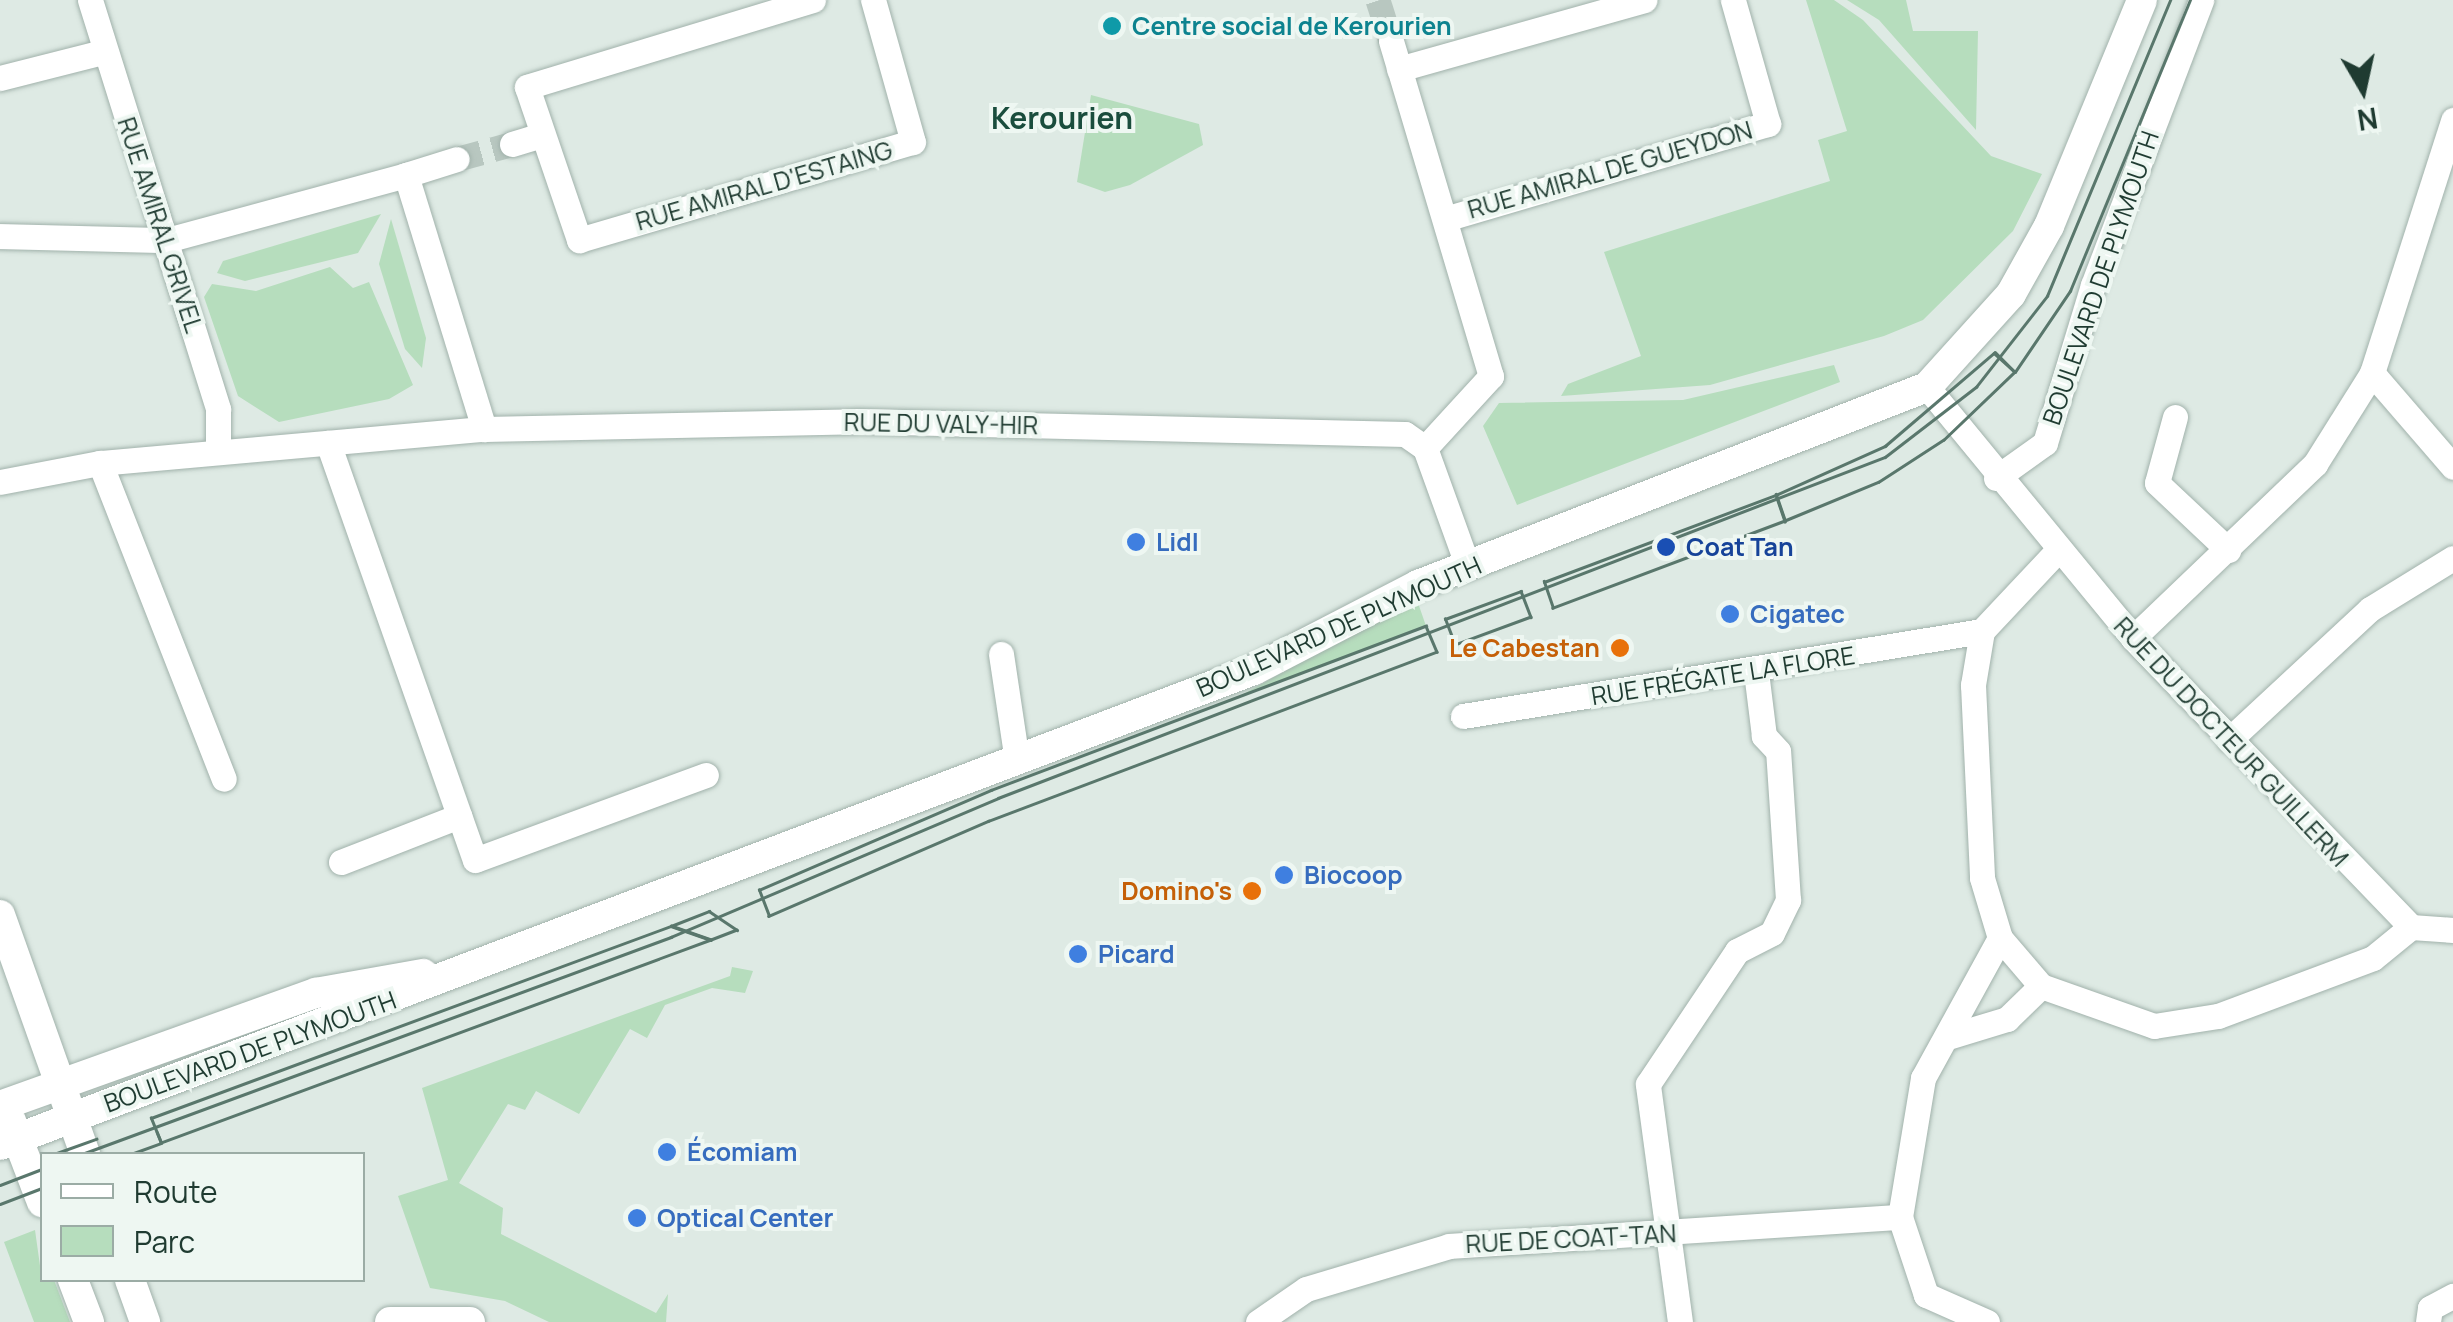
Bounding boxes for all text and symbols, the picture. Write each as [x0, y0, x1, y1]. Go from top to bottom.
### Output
place label: Centre social de Kerourien [1132, 11, 1452, 41]
marker: Centre social de Kerourien [1101, 15, 1123, 37]
north arrow [2313, 40, 2413, 140]
text: N [2355, 99, 2381, 140]
district label: Kerourien [991, 100, 1133, 136]
street label: RUE AMIRAL GRIVEL [111, 113, 209, 337]
street label: RUE AMIRAL DE GUEYDON [1464, 115, 1756, 225]
street label: BOULEVARD DE PLYMOUTH [2037, 127, 2165, 429]
street label: RUE AMIRAL D'ESTAING [632, 135, 896, 237]
street label: RUE DU VALY-HIR [844, 407, 1038, 441]
place label: Lidl [1156, 527, 1199, 557]
marker: Lidl [1125, 531, 1147, 553]
place label: Coat Tan [1686, 532, 1794, 562]
marker: Coat Tan [1655, 536, 1677, 558]
street label: BOULEVARD DE PLYMOUTH [1192, 551, 1486, 703]
place label: Cigatec [1750, 599, 1845, 629]
marker: Cigatec [1719, 603, 1741, 625]
street label: RUE DU DOCTEUR GUILLERM [2108, 611, 2354, 873]
place label: Le Cabestan [1449, 633, 1600, 663]
marker: Le Cabestan [1609, 637, 1631, 659]
street label: RUE FRÉGATE LA FLORE [1589, 640, 1857, 712]
place label: Biocoop [1304, 860, 1403, 890]
marker: Biocoop [1273, 864, 1295, 886]
place label: Domino's [1121, 876, 1232, 906]
marker: Domino's [1241, 880, 1263, 902]
place label: Picard [1098, 939, 1175, 969]
marker: Picard [1067, 943, 1089, 965]
street label: BOULEVARD DE PLYMOUTH [100, 985, 400, 1119]
place label: Écomiam [687, 1137, 797, 1167]
marker: Écomiam [656, 1141, 678, 1163]
legend [40, 1152, 365, 1282]
text: Route [134, 1171, 217, 1212]
place label: Optical Center [657, 1203, 834, 1233]
marker: Optical Center [626, 1207, 648, 1229]
street label: RUE DE COAT-TAN [1465, 1218, 1677, 1260]
text: Parc [134, 1221, 195, 1262]

